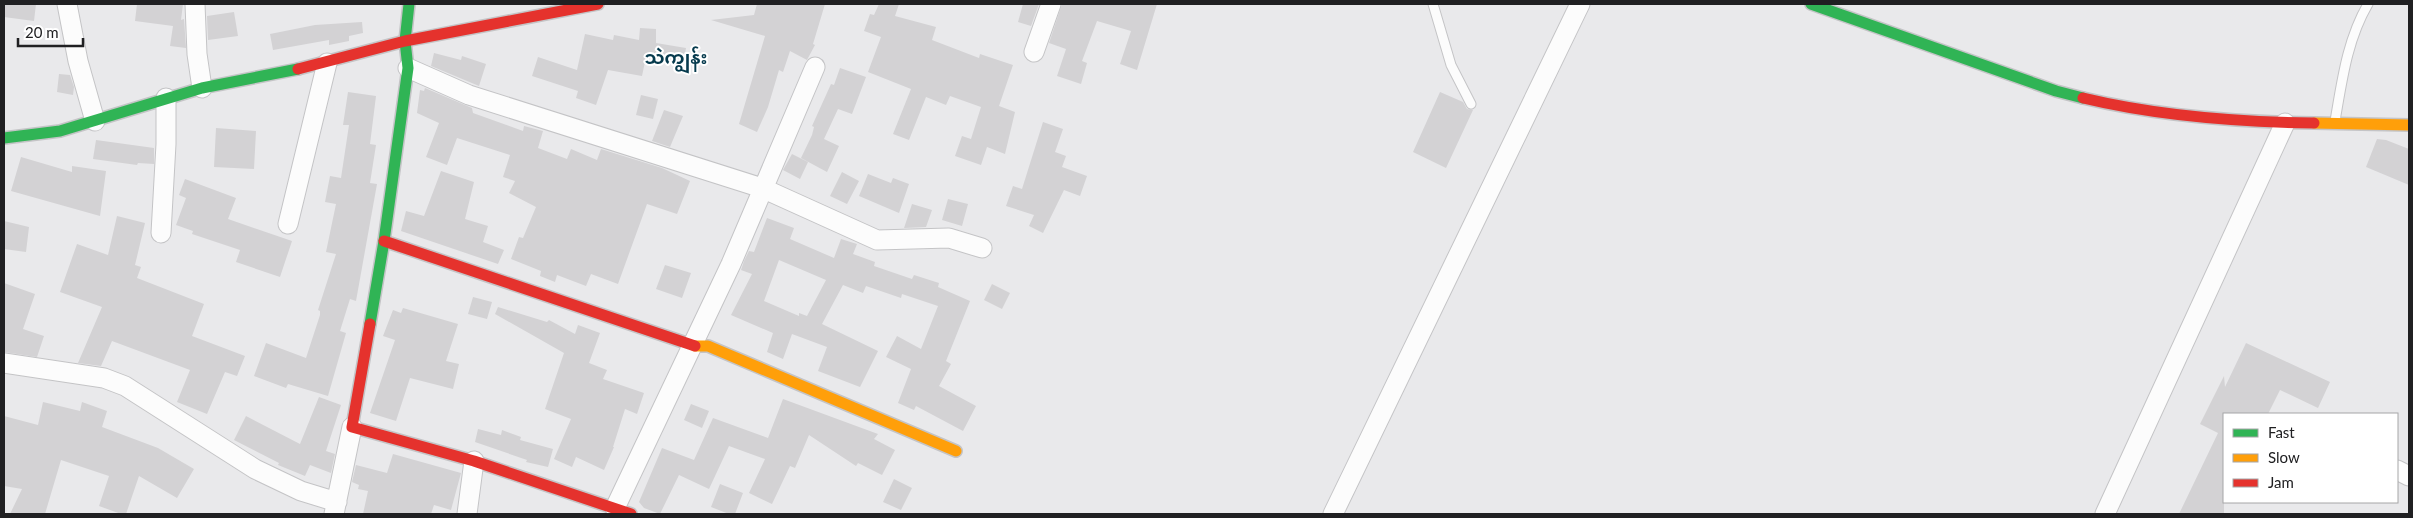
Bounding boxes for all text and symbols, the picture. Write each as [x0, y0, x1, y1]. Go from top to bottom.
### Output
scale bar [18, 15, 82, 47]
text: 20 m [25, 23, 59, 41]
district label: သဲကျွန်း [645, 46, 707, 74]
legend [2223, 413, 2398, 503]
text: Fast [2268, 423, 2295, 441]
text: Slow [2268, 448, 2300, 466]
text: Jam [2268, 473, 2294, 491]

